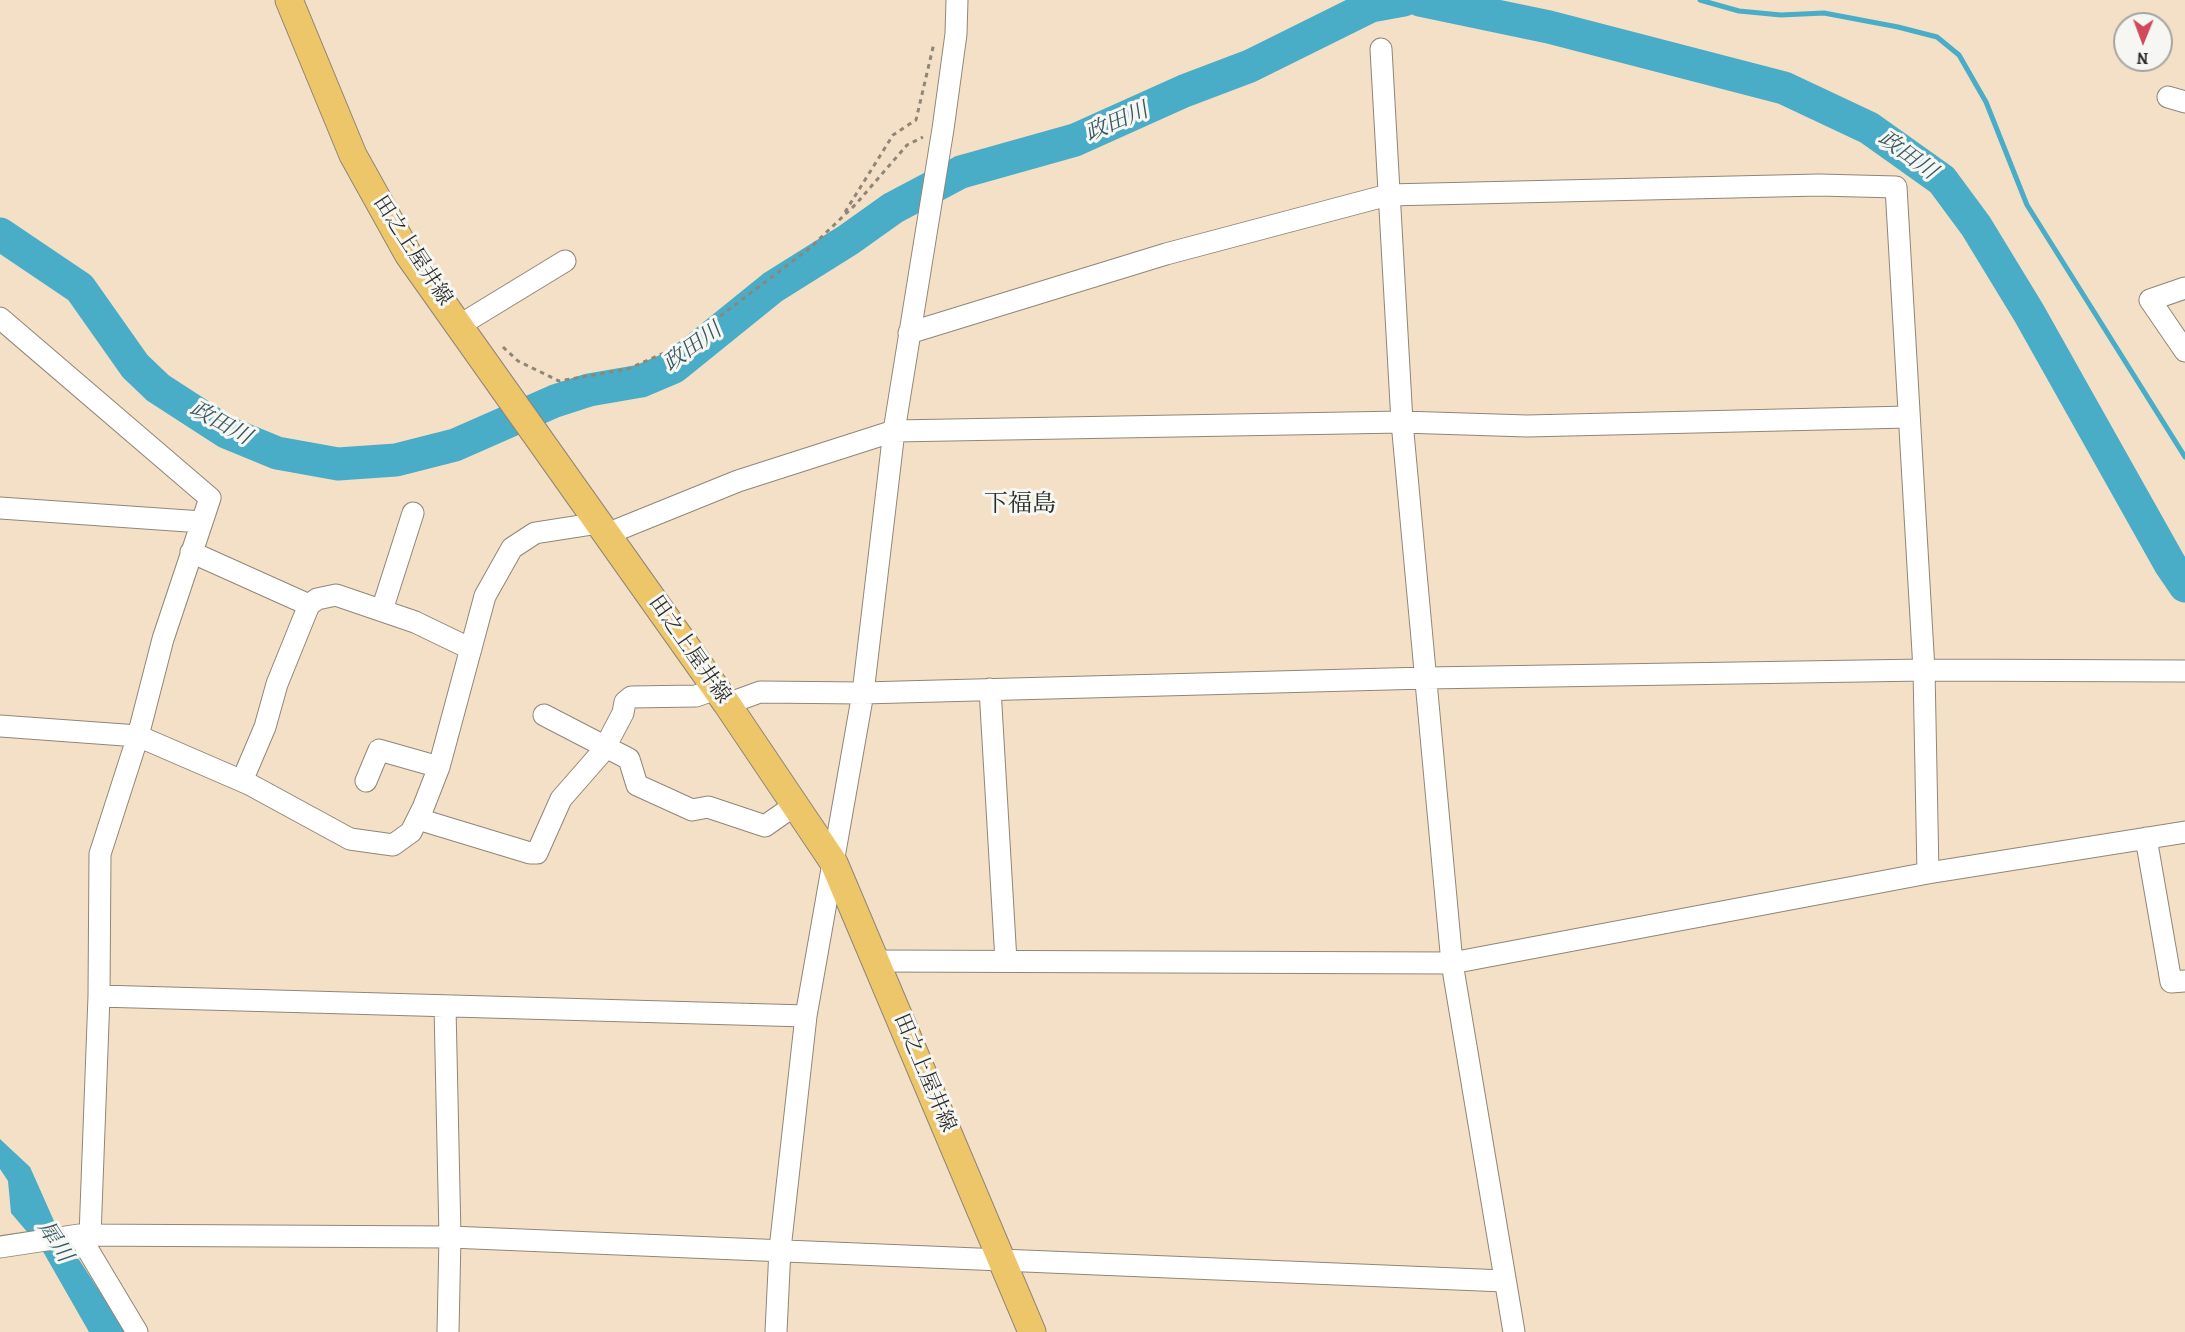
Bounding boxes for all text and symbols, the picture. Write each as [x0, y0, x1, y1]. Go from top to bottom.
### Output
north arrow [2113, 12, 2173, 72]
text: N [2137, 47, 2149, 69]
water label: 政田川 [1081, 98, 1153, 148]
water label: 政田川 [1873, 126, 1941, 186]
street label: 田之上屋井線 [367, 191, 457, 311]
water label: 政田川 [659, 318, 727, 378]
water label: 政田川 [185, 396, 255, 452]
district label: 下福島 [984, 491, 1056, 519]
street label: 田之上屋井線 [643, 591, 735, 709]
street label: 田之上屋井線 [888, 1010, 960, 1136]
water label: 犀川 [31, 1216, 77, 1268]

